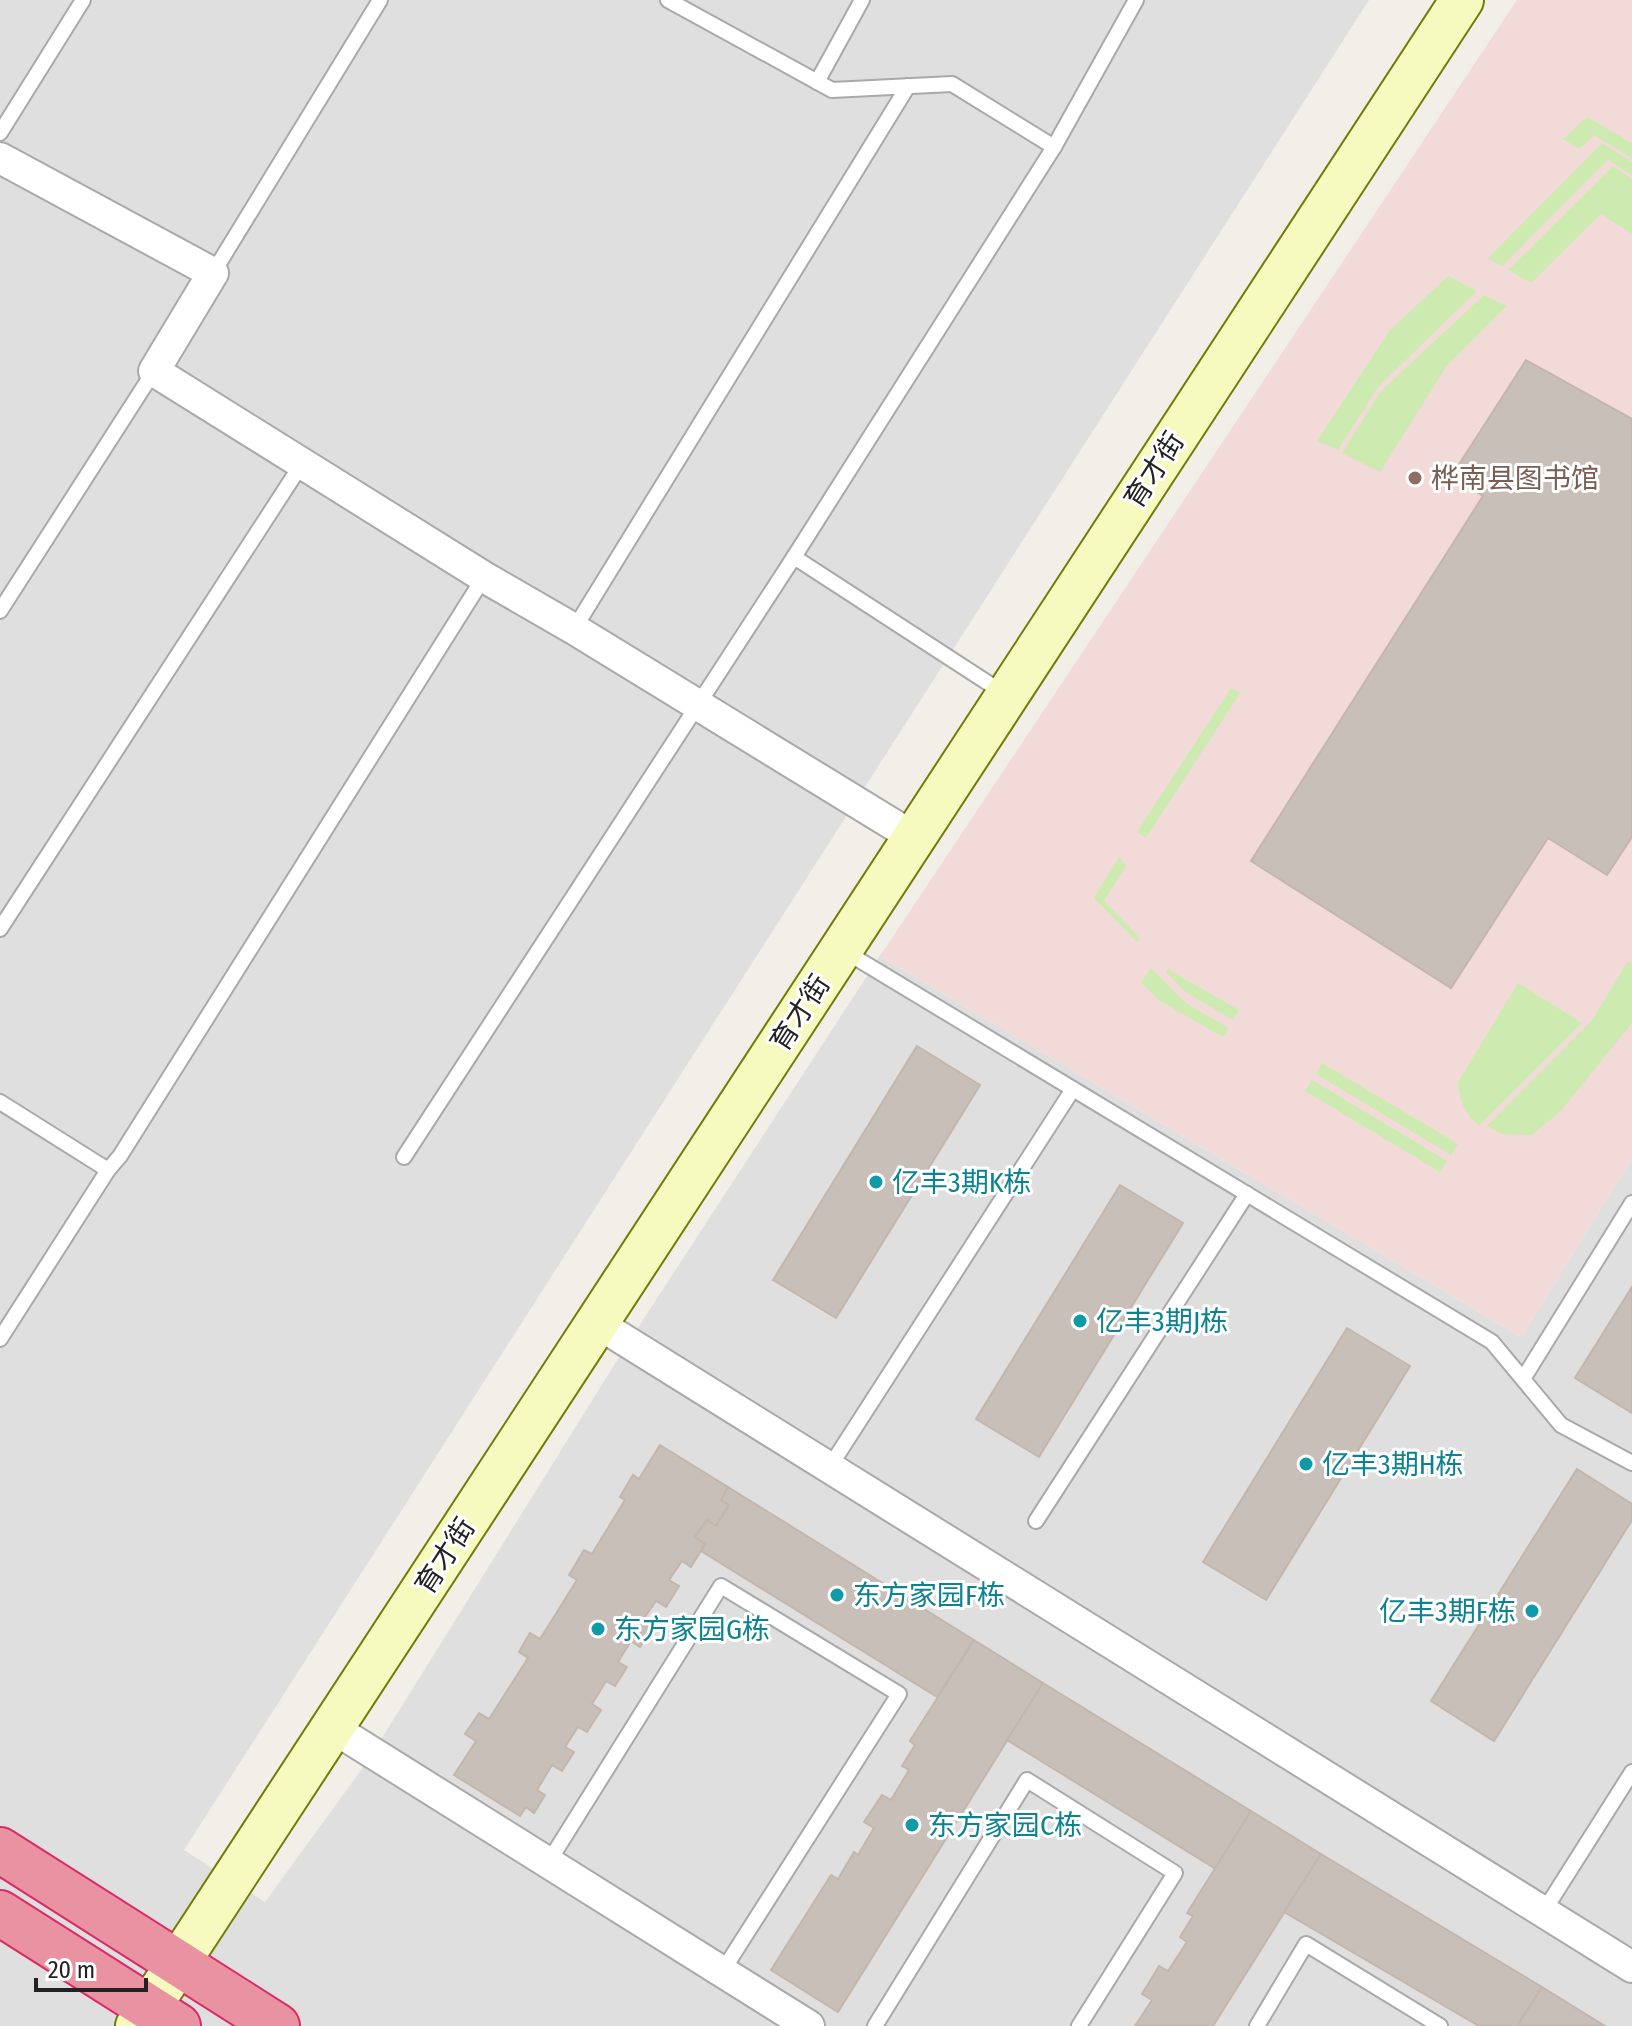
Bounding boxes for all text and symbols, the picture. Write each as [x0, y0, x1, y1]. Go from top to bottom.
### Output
street label: 育才街 [1117, 426, 1191, 514]
place label: 桦南县图书馆 [1431, 462, 1599, 495]
marker: 桦南县图书馆 [1406, 469, 1424, 487]
street label: 育才街 [763, 969, 837, 1057]
place label: 亿丰3期K栋 [892, 1166, 1031, 1199]
marker: 亿丰3期K栋 [867, 1173, 885, 1191]
place label: 亿丰3期J栋 [1096, 1305, 1228, 1338]
marker: 亿丰3期J栋 [1071, 1312, 1089, 1330]
place label: 亿丰3期H栋 [1322, 1448, 1464, 1481]
marker: 亿丰3期H栋 [1297, 1455, 1315, 1473]
street label: 育才街 [408, 1512, 482, 1600]
place label: 东方家园F栋 [853, 1579, 1005, 1612]
marker: 东方家园F栋 [828, 1586, 846, 1604]
place label: 亿丰3期F栋 [1379, 1595, 1516, 1628]
marker: 亿丰3期F栋 [1523, 1602, 1541, 1620]
place label: 东方家园G栋 [614, 1613, 770, 1646]
marker: 东方家园G栋 [589, 1620, 607, 1638]
place label: 东方家园C栋 [928, 1809, 1082, 1842]
marker: 东方家园C栋 [903, 1816, 921, 1834]
scale bar [36, 1942, 146, 1992]
text: 20 m [48, 1956, 95, 1984]

